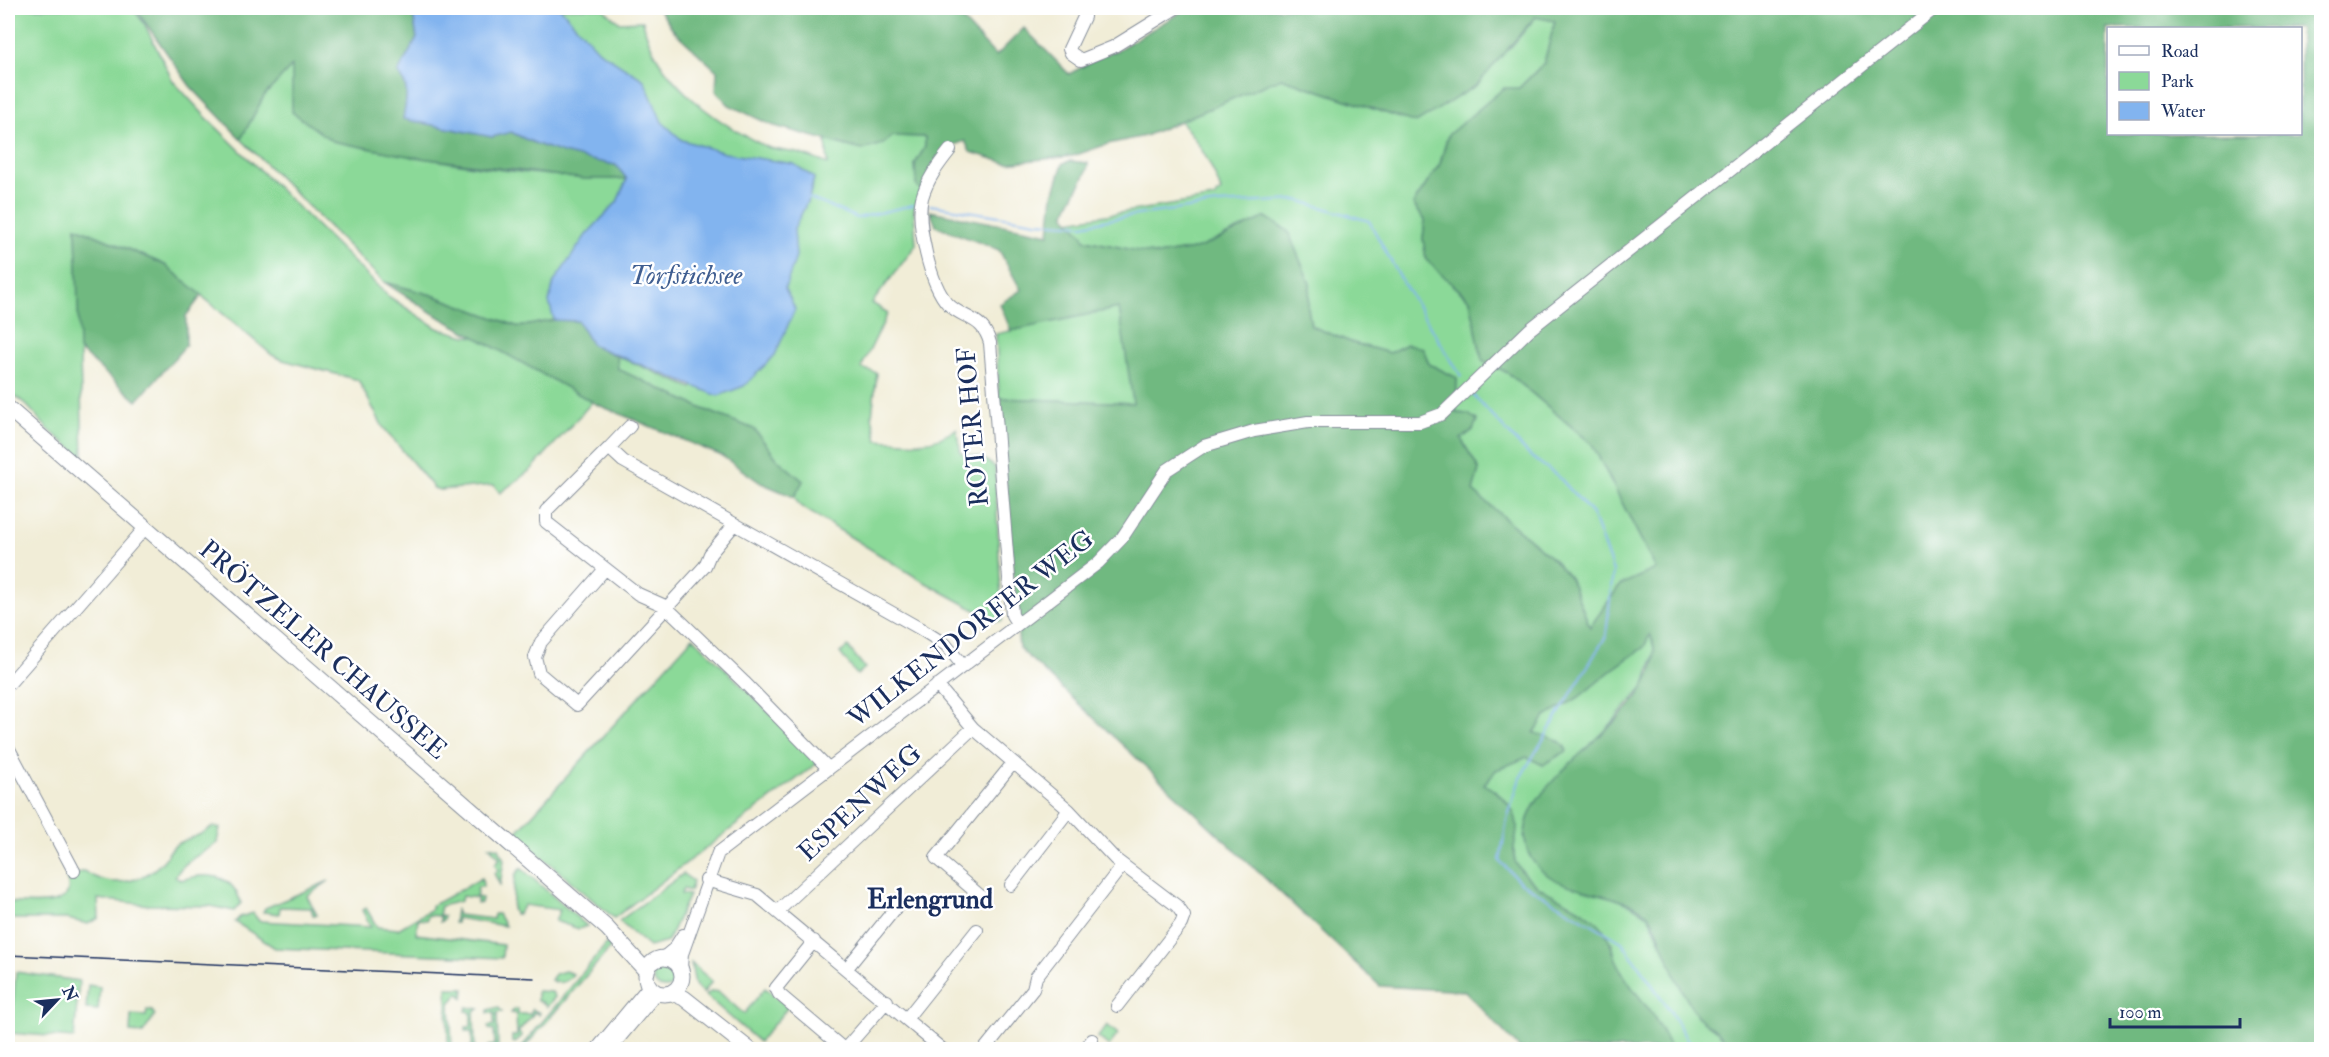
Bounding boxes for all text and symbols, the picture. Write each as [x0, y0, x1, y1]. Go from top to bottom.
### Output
legend [2107, 27, 2302, 135]
text: Road [2161, 40, 2199, 63]
text: Park [2161, 70, 2194, 93]
text: Water [2160, 100, 2205, 123]
water label: Torfstichsee [630, 259, 743, 292]
street label: ROTER HOF [950, 346, 996, 508]
street label: WILKENDORFER WEG [841, 523, 1100, 735]
street label: PRÖTZELER CHAUSSEE [193, 533, 454, 766]
street label: ESPENWEG [792, 738, 929, 868]
district label: Erlengrund [867, 883, 994, 917]
north arrow [27, 970, 87, 1030]
text: N [57, 982, 82, 1005]
scale bar [2110, 991, 2240, 1029]
text: 100 m [2119, 1001, 2162, 1024]

